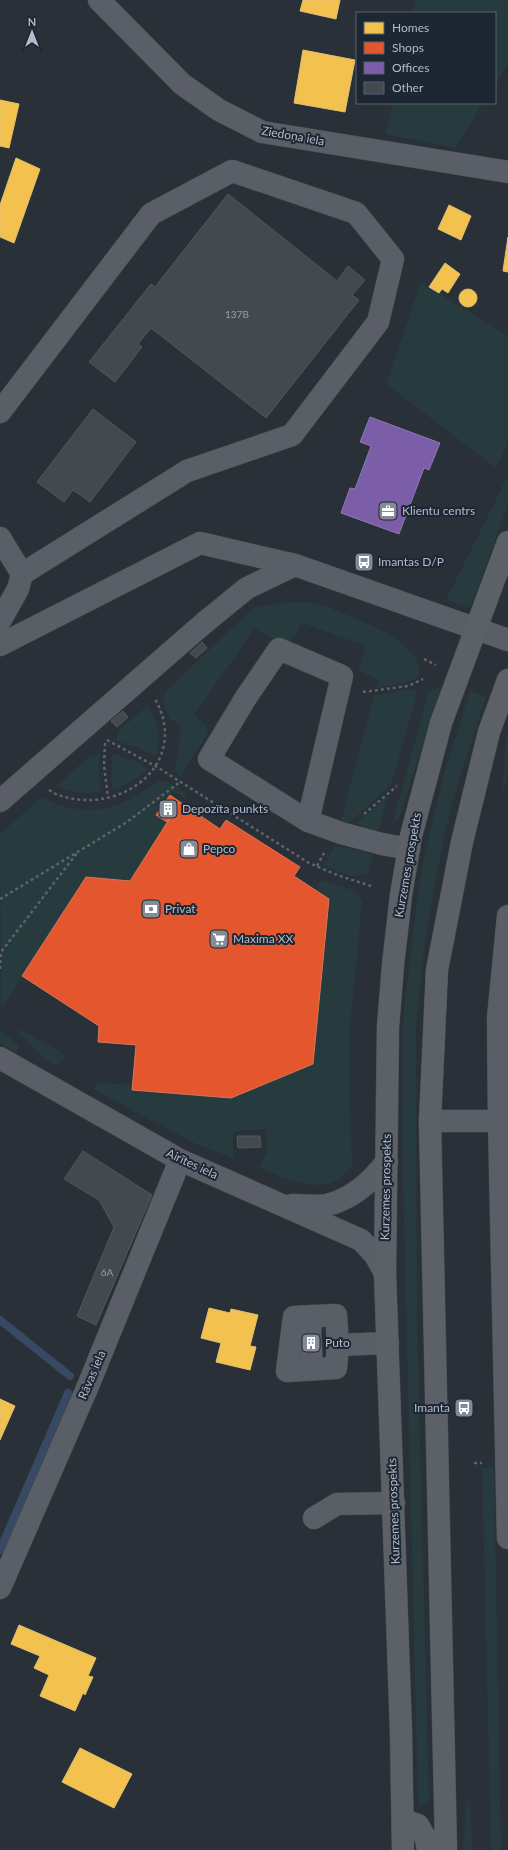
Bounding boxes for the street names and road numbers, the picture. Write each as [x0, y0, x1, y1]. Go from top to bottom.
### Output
street label: Ziedoņa iela [260, 123, 326, 148]
street label: Kurzemes prospekts [391, 811, 424, 919]
street label: Kurzemes prospekts [377, 1134, 394, 1240]
street label: Airītes iela [164, 1145, 220, 1182]
street label: Rāvas iela [75, 1348, 109, 1401]
street label: Kurzemes prospekts [384, 1458, 403, 1564]

